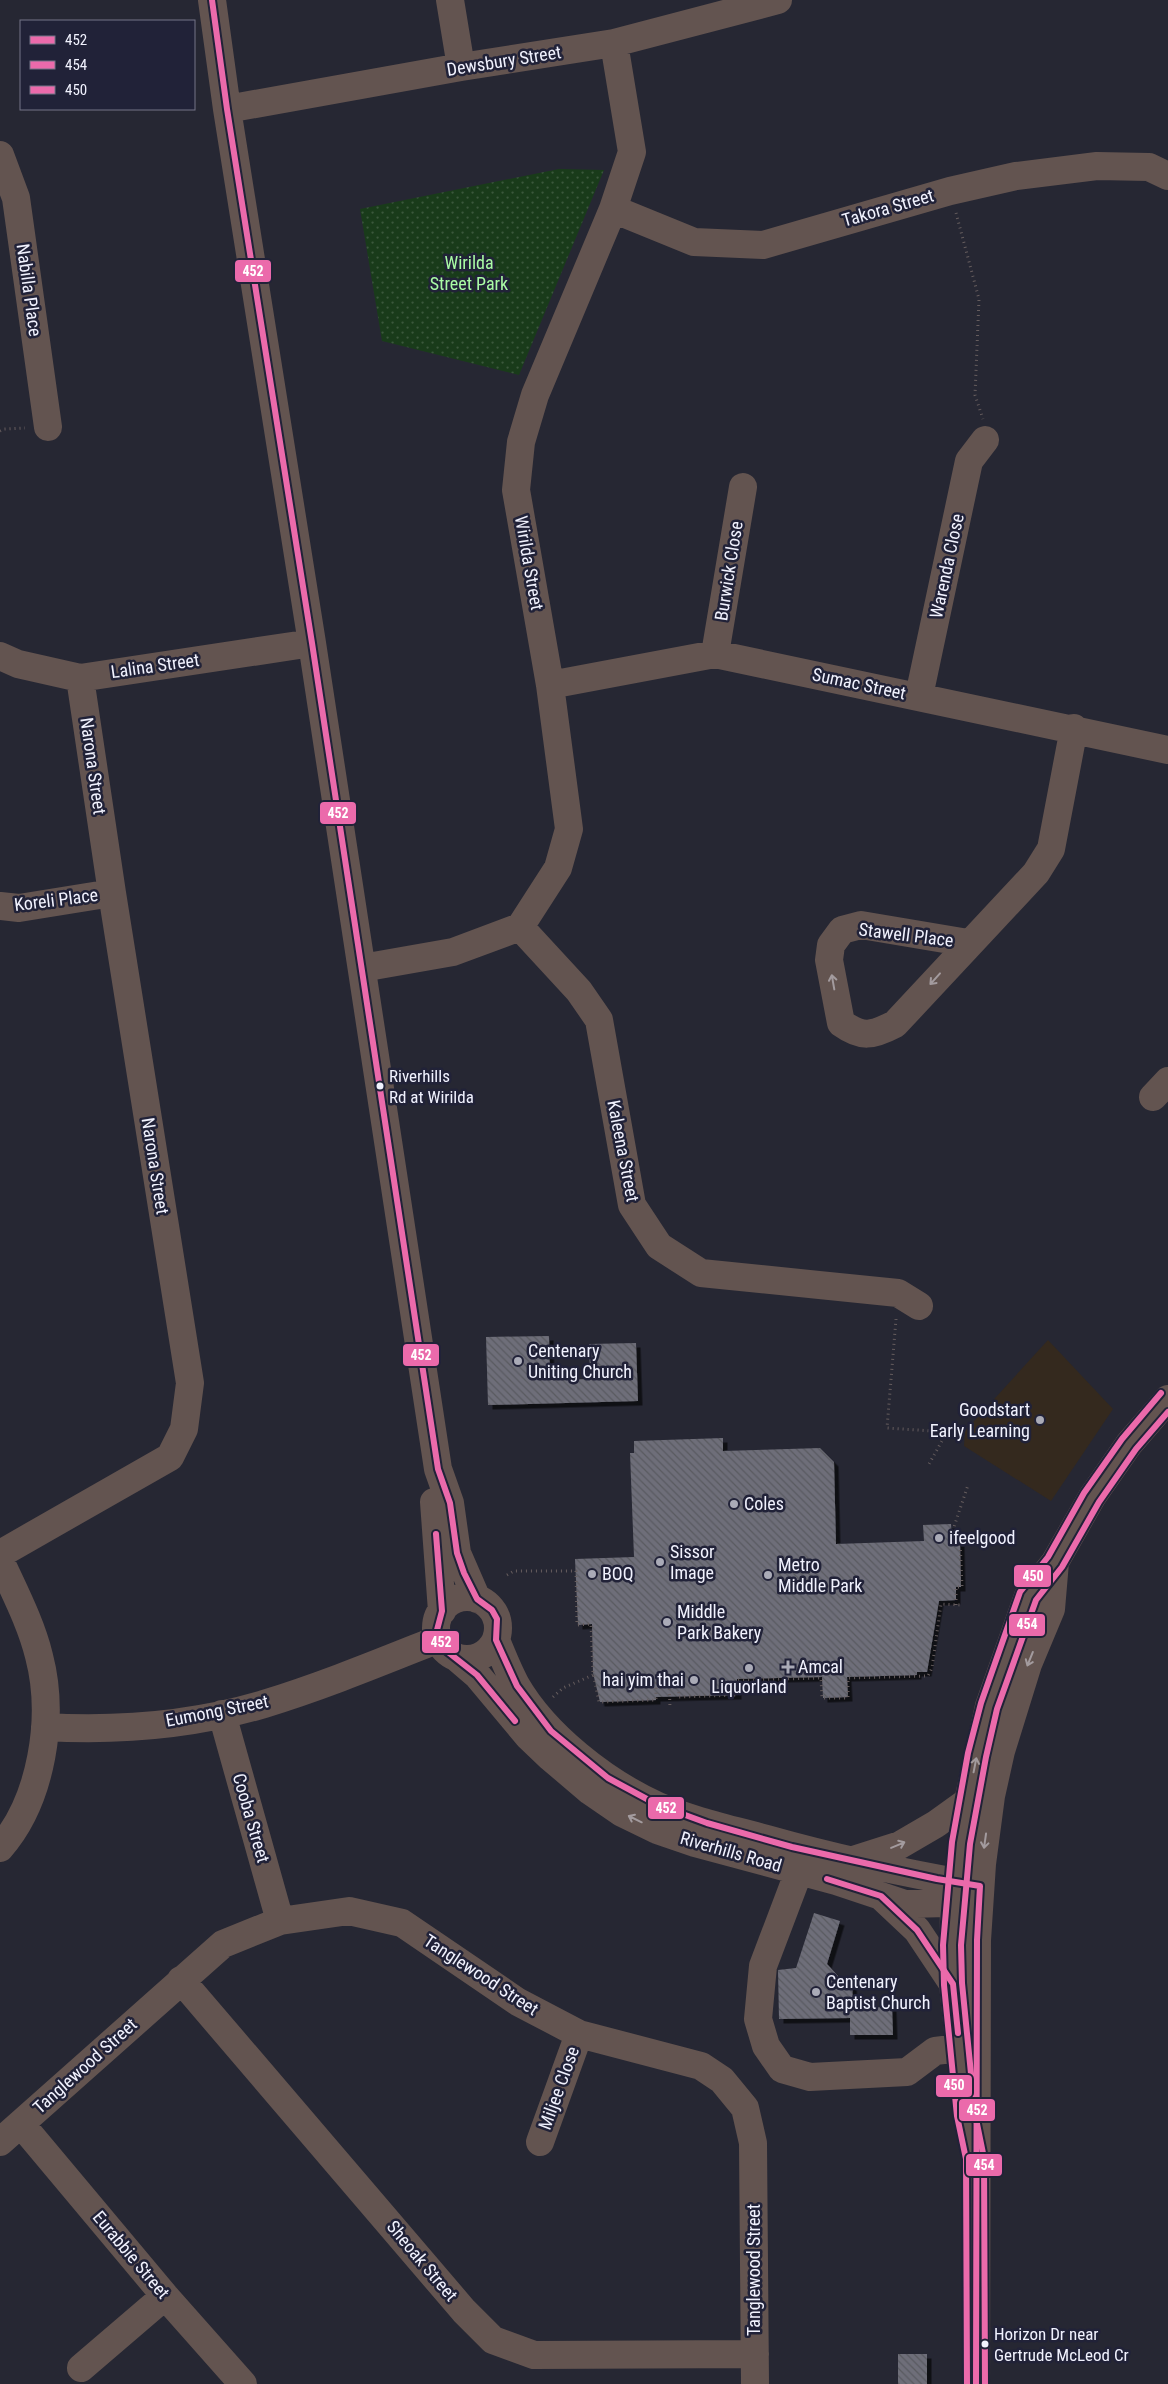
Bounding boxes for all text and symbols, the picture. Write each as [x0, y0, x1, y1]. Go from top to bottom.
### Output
legend [20, 20, 195, 110]
text: 452 [65, 31, 87, 49]
street label: Dewsbury Street [445, 41, 563, 80]
text: 454 [65, 56, 87, 74]
text: 450 [65, 81, 87, 99]
street label: Takora Street [840, 184, 936, 231]
street label: Nabilla Place [13, 242, 46, 338]
park label: Wirilda Street Park [430, 252, 508, 294]
line badge: 452 [234, 259, 272, 283]
text: 452 [242, 263, 264, 279]
street label: Warenda Close [925, 512, 968, 620]
street label: Wirilda Street [511, 514, 548, 612]
street label: Burwick Close [710, 520, 747, 622]
street label: Lalina Street [109, 649, 201, 682]
street label: Sumac Street [811, 663, 908, 704]
street label: Narona Street [76, 716, 111, 816]
line badge: 452 [319, 801, 357, 825]
text: 452 [327, 805, 349, 821]
street label: Koreli Place [13, 884, 99, 915]
street label: Stawell Place [857, 918, 955, 951]
one-way arrow [929, 973, 941, 986]
one-way arrow [828, 974, 837, 990]
place label: Riverhills Rd at Wirilda [389, 1066, 474, 1107]
marker: Riverhills Rd at Wirilda [375, 1081, 385, 1091]
street label: Kaleena Street [603, 1098, 644, 1204]
street label: Narona Street [137, 1116, 174, 1216]
place label: Centenary Uniting Church [528, 1340, 632, 1382]
line badge: 452 [402, 1343, 440, 1367]
text: 452 [410, 1347, 432, 1363]
marker: Centenary Uniting Church [512, 1355, 524, 1367]
place label: Goodstart Early Learning [930, 1399, 1030, 1441]
marker: Goodstart Early Learning [1034, 1414, 1046, 1426]
place label: Coles [744, 1493, 784, 1514]
marker: Coles [728, 1498, 740, 1510]
place label: ifeelgood [949, 1527, 1016, 1548]
marker: ifeelgood [933, 1532, 945, 1544]
place label: Sissor Image [670, 1541, 715, 1583]
place label: Metro Middle Park [778, 1554, 862, 1596]
marker: Sissor Image [654, 1556, 666, 1568]
place label: BOQ [602, 1563, 633, 1584]
line badge: 450 [1013, 1564, 1052, 1588]
marker: BOQ [586, 1568, 598, 1580]
text: 450 [1022, 1568, 1044, 1584]
marker: Metro Middle Park [762, 1569, 774, 1581]
place label: Middle Park Bakery [677, 1601, 762, 1643]
line badge: 454 [1008, 1613, 1046, 1637]
marker: Middle Park Bakery [661, 1616, 673, 1628]
text: 454 [1016, 1616, 1038, 1632]
line badge: 452 [421, 1630, 460, 1654]
text: 452 [430, 1634, 452, 1650]
one-way arrow [1025, 1651, 1035, 1666]
place label: Amcal [798, 1656, 843, 1677]
marker: Amcal [782, 1661, 794, 1673]
marker: Liquorland [743, 1662, 755, 1674]
place label: hai yim thai [602, 1669, 684, 1690]
marker: hai yim thai [688, 1674, 700, 1686]
place label: Liquorland [711, 1676, 787, 1697]
street label: Eumong Street [164, 1690, 270, 1731]
one-way arrow [971, 1757, 980, 1773]
street label: Cooba Street [229, 1771, 274, 1865]
line badge: 452 [647, 1796, 685, 1820]
text: 452 [655, 1800, 677, 1816]
one-way arrow [628, 1814, 643, 1823]
street label: Riverhills Road [678, 1827, 784, 1876]
one-way arrow [980, 1833, 990, 1849]
one-way arrow [890, 1839, 905, 1849]
street label: Tanglewood Street [420, 1930, 542, 2019]
place label: Centenary Baptist Church [826, 1971, 930, 2013]
marker: Centenary Baptist Church [810, 1986, 822, 1998]
street label: Tanglewood Street [29, 2014, 141, 2118]
street label: Miljee Close [534, 2043, 583, 2132]
line badge: 450 [935, 2074, 973, 2098]
text: 450 [943, 2077, 965, 2093]
line badge: 452 [958, 2098, 996, 2122]
text: 452 [966, 2102, 988, 2118]
line badge: 454 [965, 2153, 1003, 2177]
text: 454 [973, 2157, 995, 2173]
street label: Tanglewood Street [743, 2204, 764, 2336]
street label: Eurabbie Street [89, 2207, 174, 2303]
street label: Sheoak Street [383, 2216, 462, 2305]
place label: Horizon Dr near Gertrude McLeod Cr [994, 2324, 1129, 2365]
marker: Horizon Dr near Gertrude McLeod Cr [980, 2339, 990, 2349]

